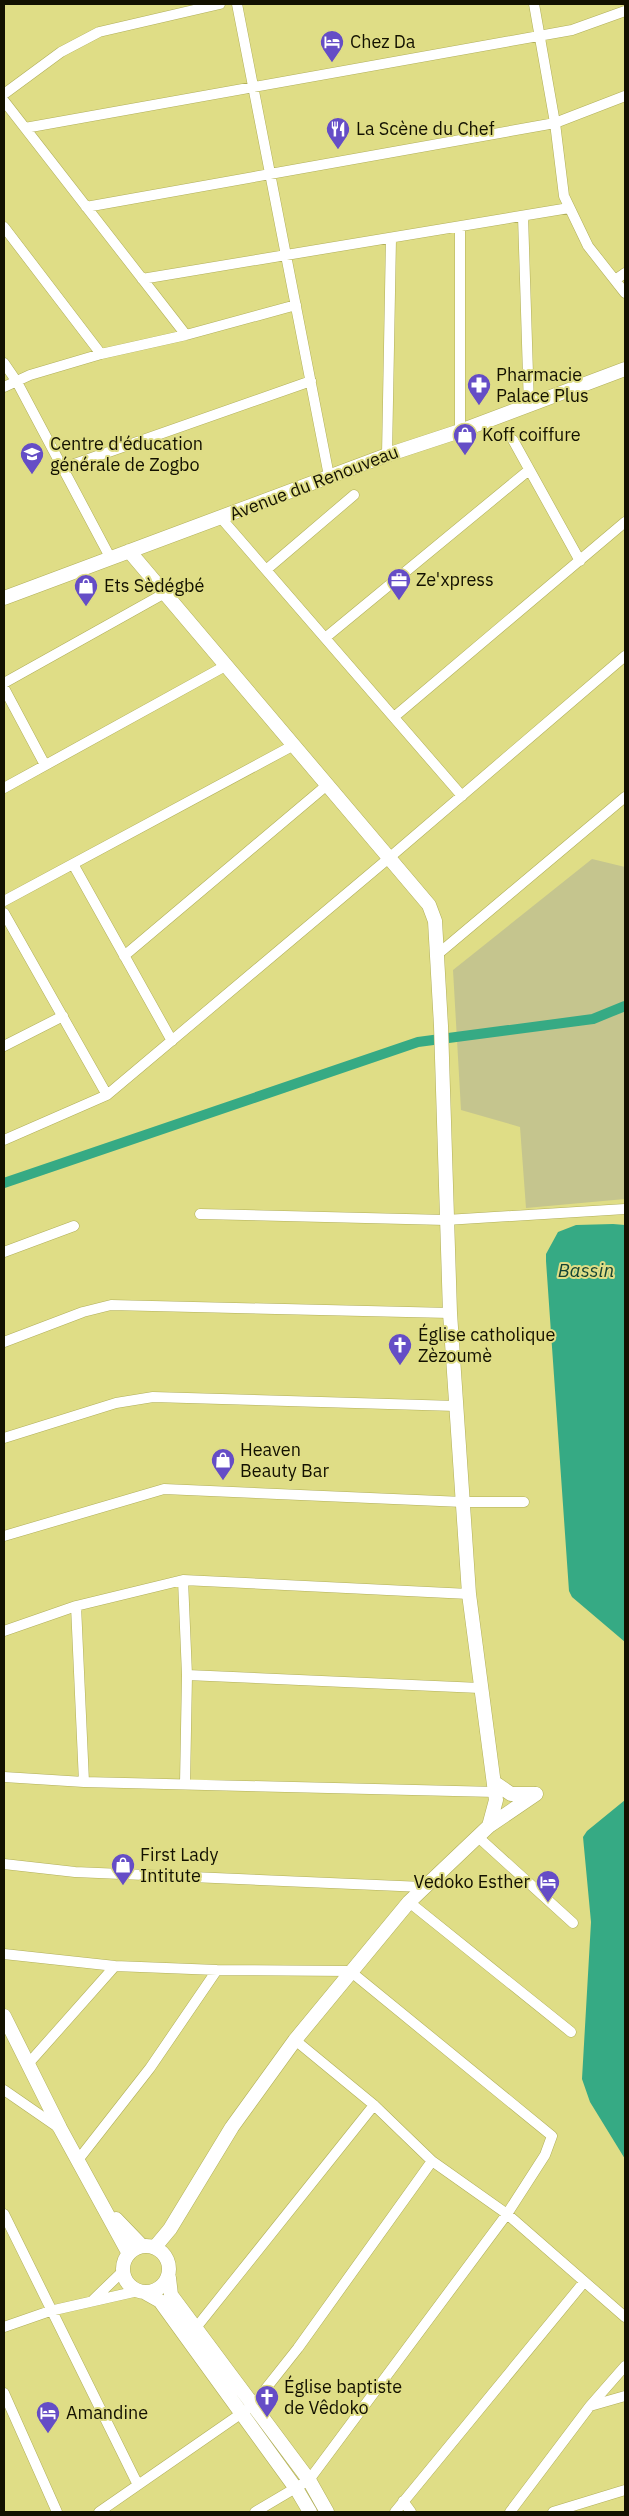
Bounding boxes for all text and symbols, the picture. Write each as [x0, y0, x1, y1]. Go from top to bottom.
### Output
hotel icon: Chez Da [319, 29, 345, 63]
place label: Chez Da [350, 30, 416, 53]
restaurant icon: La Scène du Chef [325, 116, 351, 150]
place label: La Scène du Chef [356, 117, 495, 140]
place label: Pharmacie Palace Plus [496, 363, 589, 407]
pharmacy icon: Pharmacie Palace Plus [466, 372, 492, 406]
shop icon: Koff coiffure [452, 422, 478, 456]
place label: Koff coiffure [482, 423, 581, 446]
place label: Centre d'éducation générale de Zogbo [50, 432, 203, 476]
street label: Avenue du Renouveau [226, 440, 402, 525]
school or university icon: Centre d'éducation générale de Zogbo [19, 441, 45, 475]
office icon: Ze'xpress [386, 567, 412, 601]
place label: Ze'xpress [416, 568, 494, 591]
shop icon: Ets Sèdégbé [73, 573, 99, 607]
place label: Ets Sèdégbé [104, 574, 204, 597]
water label: Bassin [558, 1258, 614, 1282]
place label: Église catholique Zèzoumè [418, 1323, 556, 1367]
church icon: Église catholique Zèzoumè [387, 1332, 413, 1366]
place label: Heaven Beauty Bar [240, 1438, 329, 1482]
shop icon: Heaven Beauty Bar [210, 1447, 236, 1481]
place label: First Lady Intitute [140, 1843, 218, 1887]
shop icon: First Lady Intitute [110, 1852, 136, 1886]
hotel icon: Vedoko Esther [535, 1869, 561, 1903]
place label: Vedoko Esther [414, 1870, 530, 1893]
place label: Église baptiste de Vêdoko [284, 2375, 402, 2419]
church icon: Église baptiste de Vêdoko [254, 2384, 280, 2418]
hotel icon: Amandine [35, 2400, 61, 2434]
place label: Amandine [66, 2401, 148, 2424]

